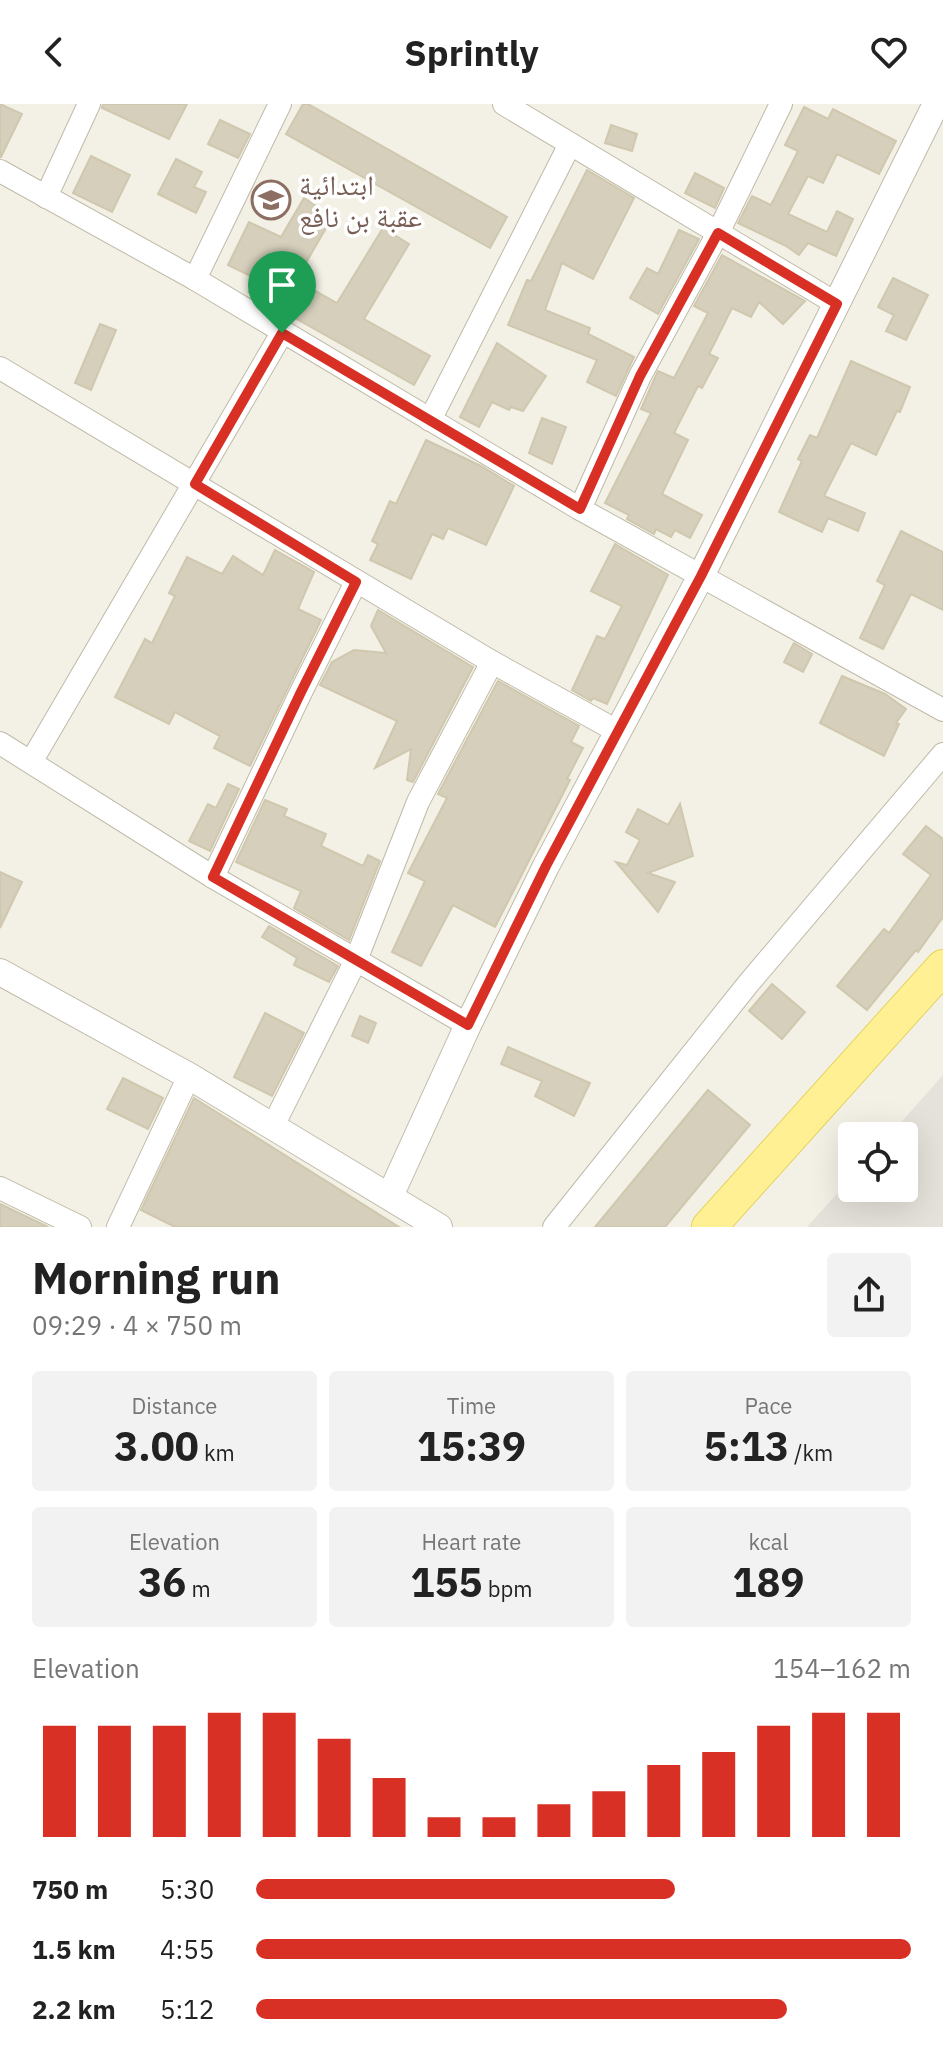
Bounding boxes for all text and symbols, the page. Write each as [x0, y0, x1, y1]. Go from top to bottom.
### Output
text: Sprintly [404, 29, 539, 76]
icon: back [32, 30, 76, 74]
icon: heart [867, 30, 911, 74]
place label: ابتدائية عقبة بن نافع [299, 166, 422, 235]
school or university icon: ابتدائية عقبة بن نافع [250, 179, 292, 221]
pin [248, 251, 316, 333]
icon: arrive [260, 263, 304, 307]
map controls [838, 1122, 918, 1202]
button: locate [838, 1122, 918, 1202]
text: Morning run [32, 1249, 281, 1306]
button: share [827, 1253, 911, 1337]
text: 09:29 · 4 × 750 m [32, 1308, 242, 1342]
text: Distance [132, 1391, 217, 1420]
text: Time [447, 1391, 496, 1420]
text: Pace [745, 1391, 792, 1420]
text: 3.00 [114, 1420, 199, 1472]
text: 15:39 [417, 1420, 526, 1472]
text: 5:13 [704, 1420, 789, 1472]
text: km [199, 1438, 235, 1467]
text: /km [789, 1438, 833, 1467]
text: Elevation [129, 1527, 220, 1556]
text: Heart rate [422, 1527, 521, 1556]
text: kcal [748, 1527, 789, 1556]
text: 36 [138, 1556, 186, 1608]
text: 155 [411, 1556, 483, 1608]
text: 189 [733, 1556, 805, 1608]
text: m [186, 1574, 211, 1603]
text: bpm [483, 1574, 532, 1603]
text: Elevation [32, 1651, 140, 1685]
text: 154–162 m [773, 1651, 911, 1685]
text: 750 m [32, 1872, 108, 1906]
text: 5:30 [160, 1872, 214, 1906]
text: 1.5 km [32, 1932, 116, 1966]
text: 4:55 [160, 1932, 214, 1966]
text: 2.2 km [32, 1992, 116, 2026]
text: 5:12 [160, 1992, 214, 2026]

